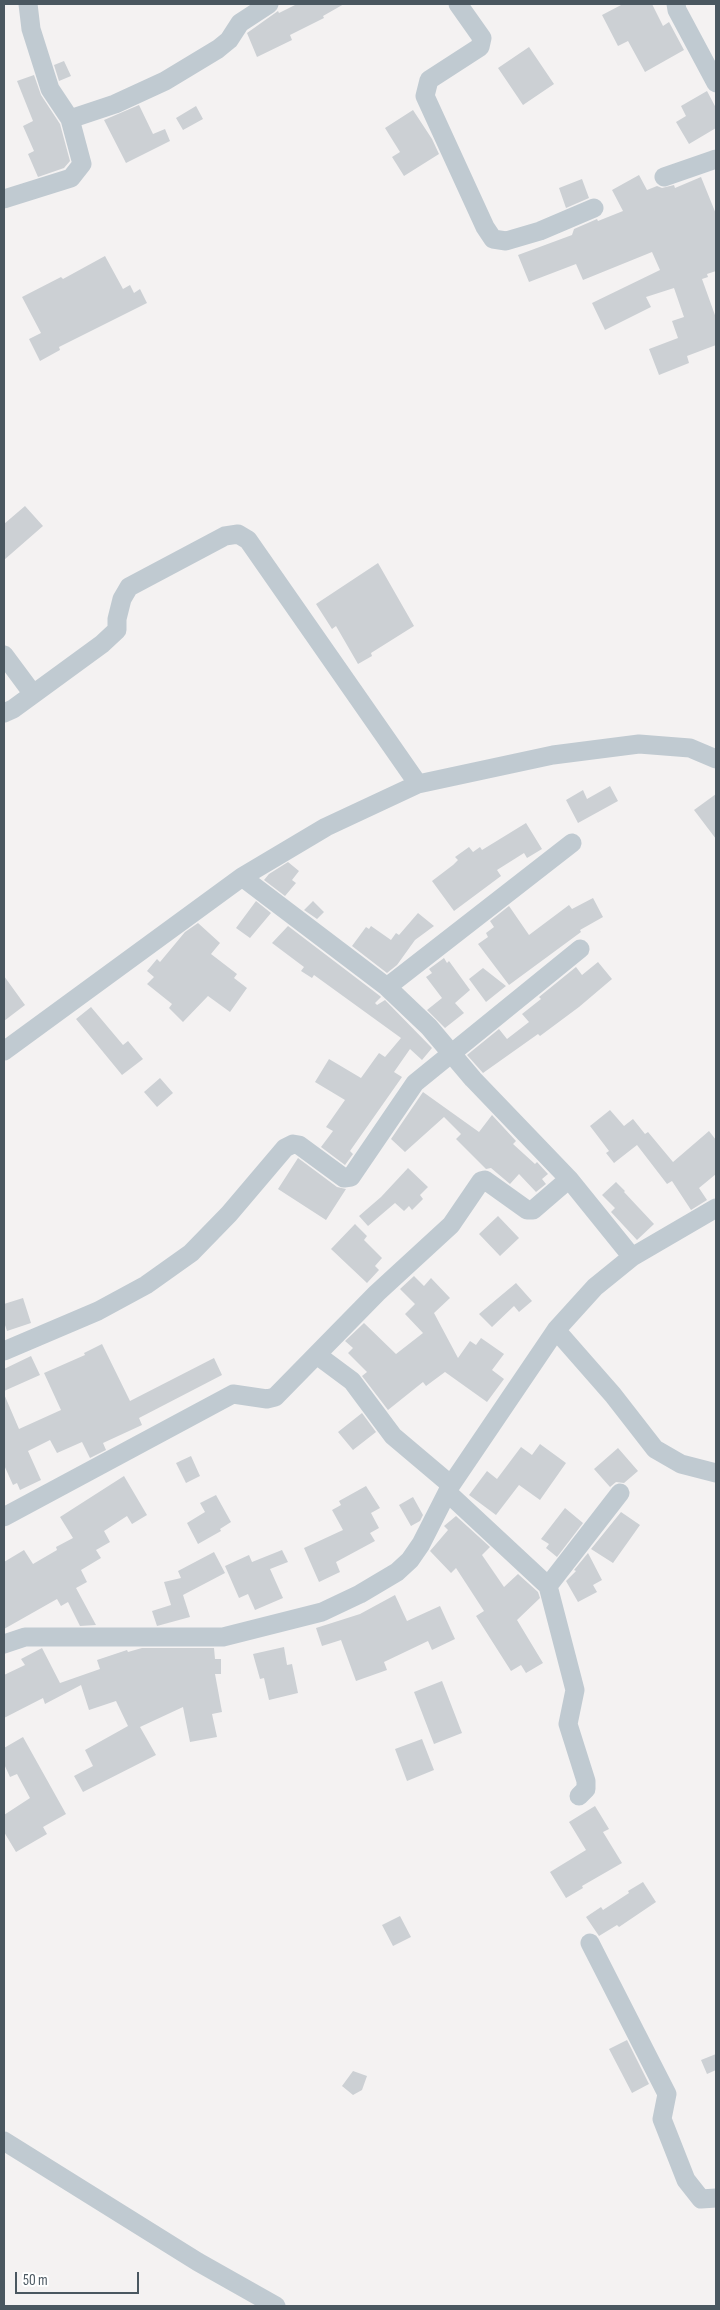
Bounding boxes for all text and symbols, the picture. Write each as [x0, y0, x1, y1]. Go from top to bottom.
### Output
scale bar [18, 2262, 141, 2294]
text: 50 m [23, 2271, 48, 2290]

